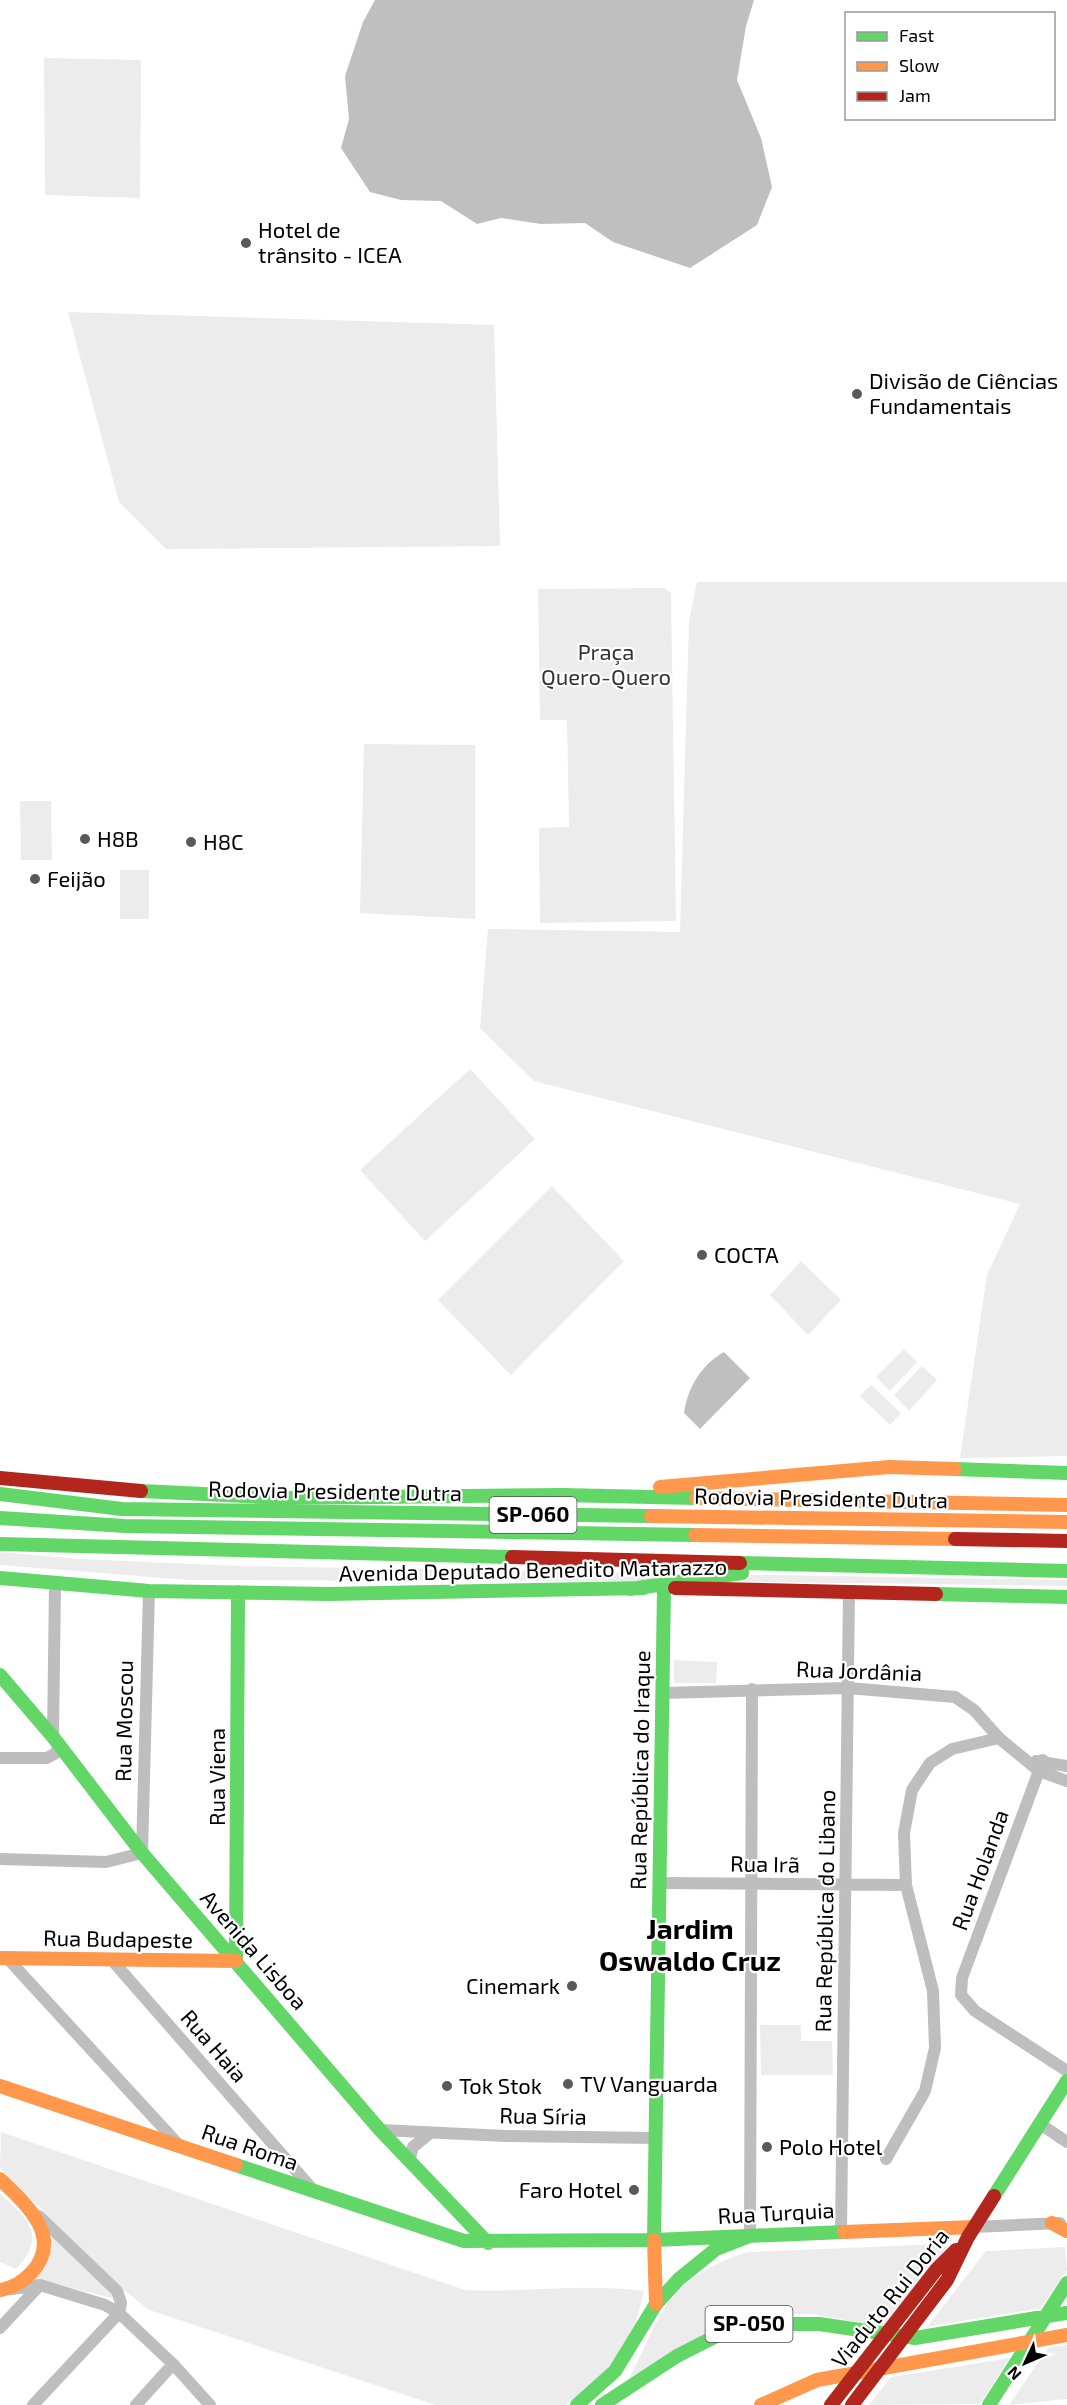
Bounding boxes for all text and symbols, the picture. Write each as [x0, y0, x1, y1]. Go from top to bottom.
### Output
legend [845, 12, 1055, 120]
text: Fast [899, 24, 934, 46]
text: Slow [899, 54, 940, 76]
text: Jam [899, 84, 931, 106]
place label: Hotel de trânsito - ICEA [258, 216, 402, 267]
marker: Hotel de trânsito - ICEA [239, 236, 253, 250]
place label: Divisão de Ciências Fundamentais [869, 367, 1058, 418]
marker: Divisão de Ciências Fundamentais [850, 387, 864, 401]
park label: Praça Quero-Quero [541, 638, 671, 690]
place label: H8B [97, 825, 139, 851]
place label: H8C [203, 828, 244, 854]
marker: H8B [78, 832, 92, 846]
marker: H8C [184, 835, 198, 849]
place label: Feijão [47, 865, 106, 892]
marker: Feijão [28, 872, 42, 886]
place label: COCTA [714, 1241, 779, 1267]
marker: COCTA [695, 1248, 709, 1262]
street label: Rodovia Presidente Dutra [208, 1475, 462, 1505]
street label: Rodovia Presidente Dutra [694, 1482, 948, 1512]
road number: SP-060 [490, 1497, 576, 1533]
street label: Avenida Deputado Benedito Matarazzo [339, 1553, 727, 1585]
street label: Rua República do Iraque [624, 1650, 654, 1890]
street label: Rua Jordânia [795, 1655, 923, 1685]
street label: Rua Moscou [109, 1660, 137, 1782]
street label: Rua Viena [203, 1728, 229, 1826]
street label: Rua República do Libano [809, 1789, 839, 2033]
street label: Rua Holanda [945, 1806, 1013, 1933]
street label: Rua Irã [730, 1849, 800, 1877]
street label: Avenida Lisboa [196, 1884, 314, 2014]
district label: Jardim Oswaldo Cruz [599, 1911, 781, 1977]
street label: Rua Budapeste [43, 1924, 193, 1952]
place label: Cinemark [466, 1972, 560, 1998]
marker: Cinemark [565, 1979, 579, 1993]
street label: Rua Haia [176, 2004, 253, 2087]
place label: TV Vanguarda [580, 2070, 718, 2096]
place label: Tok Stok [459, 2072, 542, 2098]
marker: TV Vanguarda [561, 2077, 575, 2091]
marker: Tok Stok [440, 2079, 454, 2093]
street label: Rua Síria [499, 2101, 587, 2129]
street label: Rua Roma [199, 2117, 302, 2175]
place label: Polo Hotel [779, 2133, 883, 2159]
marker: Polo Hotel [760, 2140, 774, 2154]
place label: Faro Hotel [519, 2176, 622, 2202]
marker: Faro Hotel [627, 2183, 641, 2197]
street label: Rua Turquia [717, 2196, 835, 2228]
street label: Viaduto Rui Doria [825, 2222, 953, 2372]
road number: SP-050 [706, 2306, 792, 2342]
north arrow [995, 2333, 1055, 2393]
text: N [1003, 2363, 1025, 2385]

